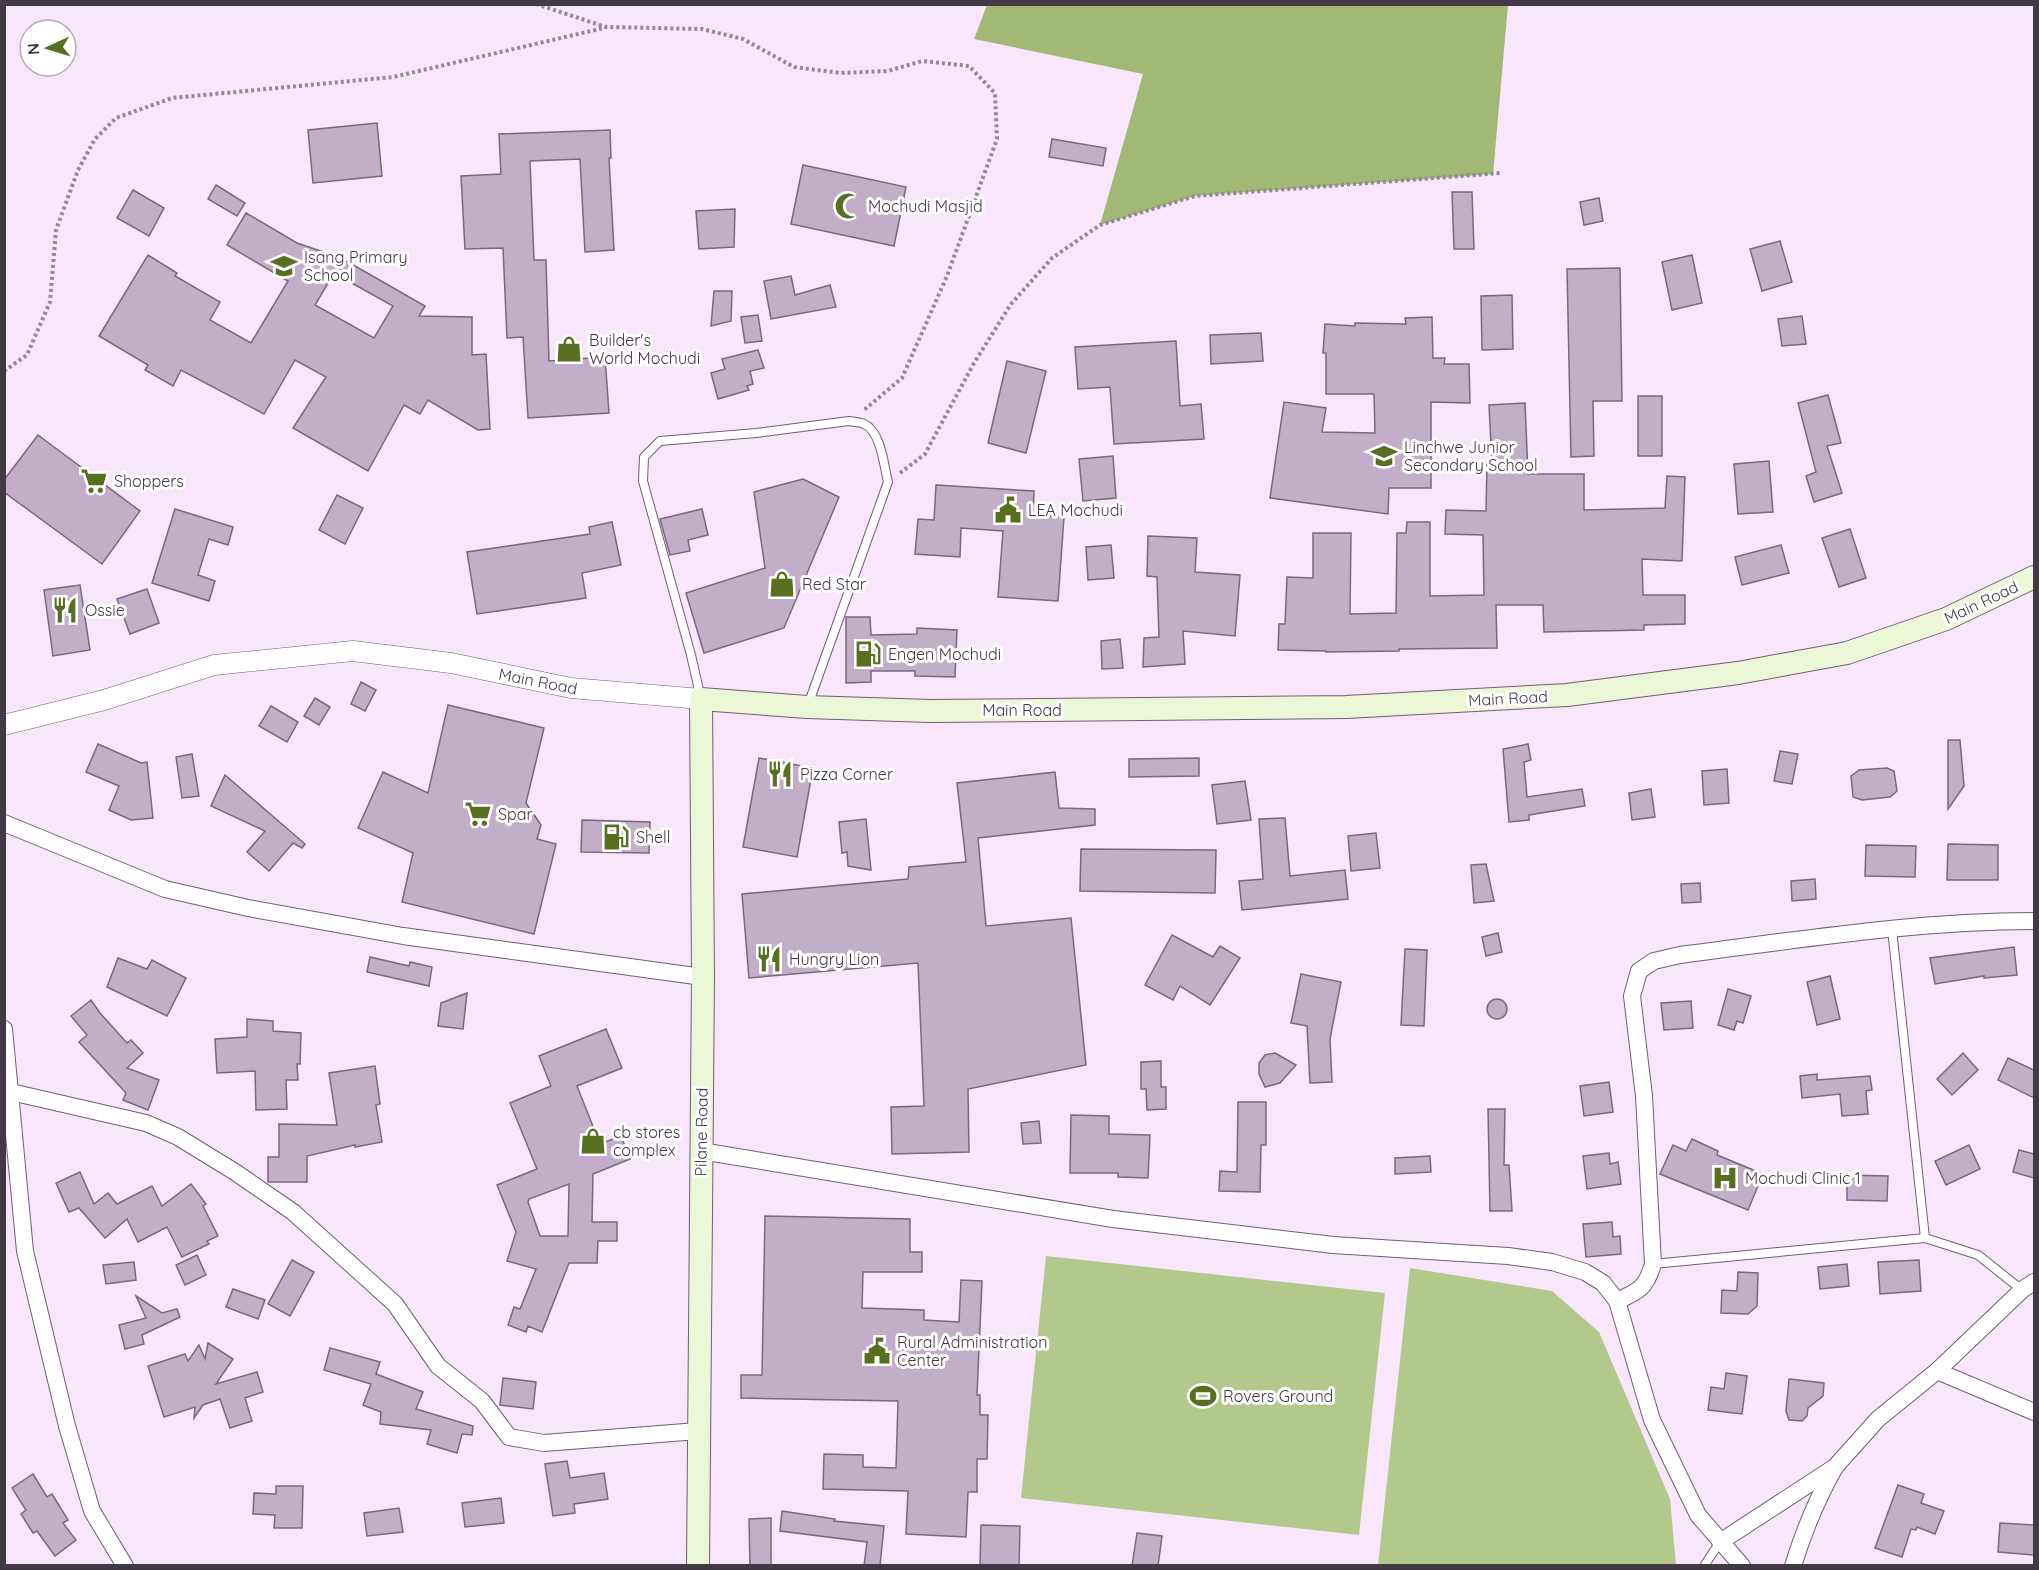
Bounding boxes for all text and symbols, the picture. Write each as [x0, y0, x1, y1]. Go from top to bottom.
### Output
north arrow [18, 18, 78, 78]
text: N [23, 42, 43, 56]
mosque icon: Mochudi Masjid [833, 191, 863, 221]
place label: Mochudi Masjid [868, 196, 983, 216]
place label: Isang Primary School [304, 247, 408, 285]
school or university icon: Isang Primary School [269, 251, 299, 281]
place label: Builder's World Mochudi [589, 330, 700, 368]
shop icon: Builder's World Mochudi [554, 334, 584, 364]
place label: Linchwe Junior Secondary School [1404, 437, 1538, 475]
school or university icon: Linchwe Junior Secondary School [1369, 441, 1399, 471]
supermarket icon: Shoppers [79, 466, 109, 496]
place label: Shoppers [114, 471, 184, 491]
public building icon: LEA Mochudi [993, 495, 1023, 525]
place label: LEA Mochudi [1028, 500, 1123, 520]
shop icon: Red Star [767, 569, 797, 599]
place label: Red Star [802, 574, 866, 594]
street label: Main Road [1941, 576, 2021, 628]
restaurant icon: Ossie [50, 595, 80, 625]
place label: Ossie [85, 600, 125, 620]
fuel station icon: Engen Mochudi [853, 639, 883, 669]
place label: Engen Mochudi [888, 644, 1001, 664]
street label: Main Road [497, 664, 579, 698]
street label: Main Road [1468, 686, 1548, 710]
street label: Main Road [982, 700, 1062, 720]
restaurant icon: Pizza Corner [765, 759, 795, 789]
place label: Pizza Corner [800, 764, 893, 784]
supermarket icon: Spar [463, 799, 493, 829]
place label: Spar [498, 804, 533, 824]
fuel station icon: Shell [601, 822, 631, 852]
place label: Shell [636, 827, 670, 847]
restaurant icon: Hungry Lion [754, 944, 784, 974]
place label: Hungry Lion [789, 949, 879, 969]
street label: Pilane Road [690, 1087, 712, 1177]
place label: cb stores complex [613, 1122, 680, 1160]
shop icon: cb stores complex [578, 1126, 608, 1156]
hospital icon: Mochudi Clinic 1 [1710, 1163, 1740, 1193]
place label: Mochudi Clinic 1 [1745, 1168, 1861, 1188]
place label: Rural Administration Center [897, 1332, 1047, 1370]
public building icon: Rural Administration Center [862, 1336, 892, 1366]
sports icon: Rovers Ground [1188, 1381, 1218, 1411]
place label: Rovers Ground [1223, 1386, 1333, 1406]

